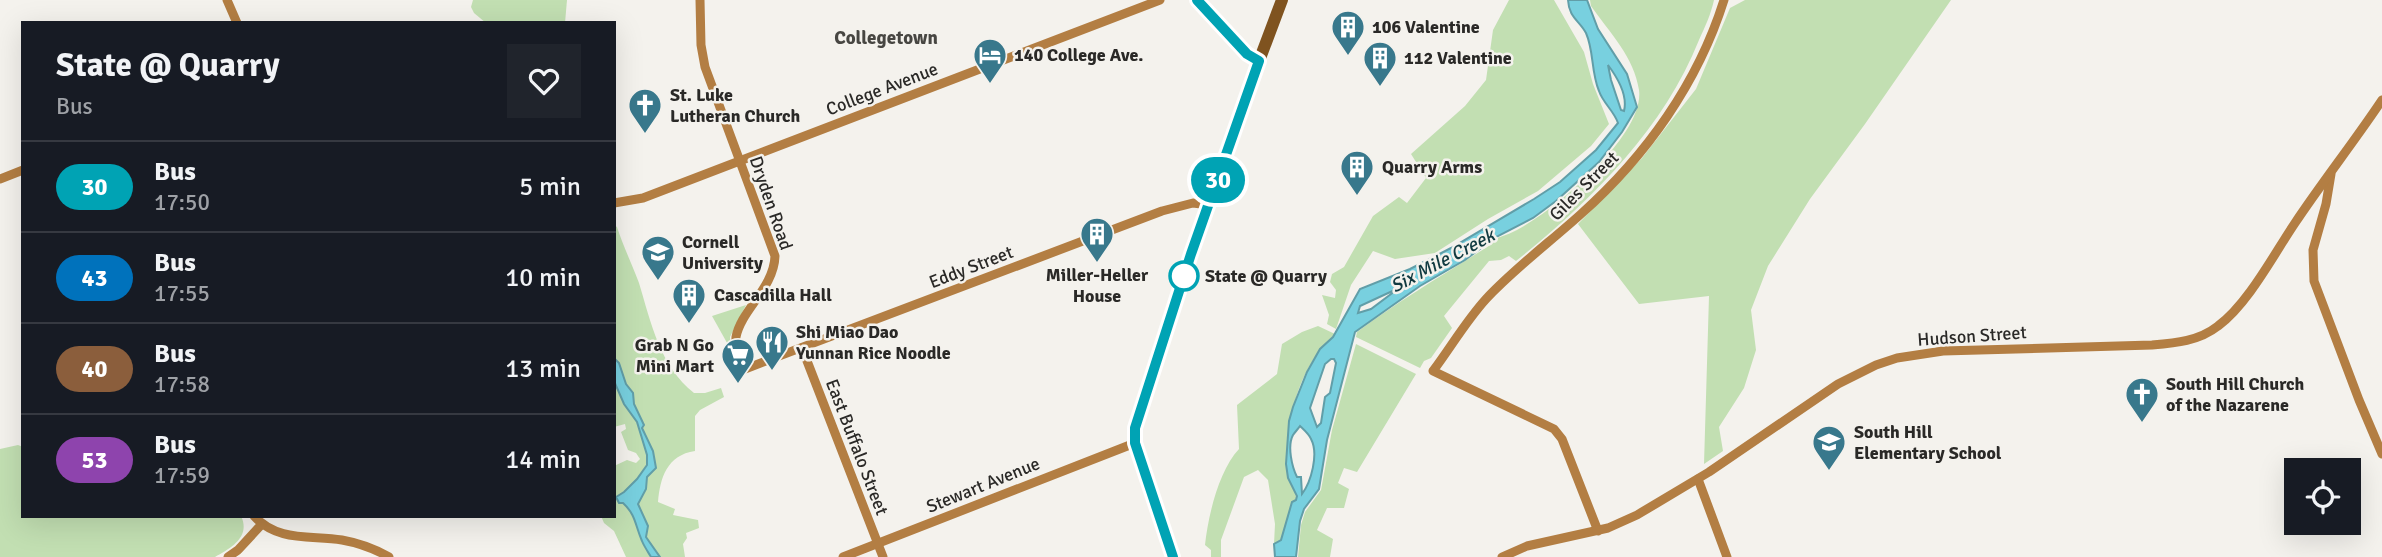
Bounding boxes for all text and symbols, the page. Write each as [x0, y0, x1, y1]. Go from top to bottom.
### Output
building icon: 106 Valentine [1329, 8, 1367, 57]
place label: 106 Valentine [1372, 16, 1480, 38]
district label: Collegetown [834, 26, 938, 50]
hotel icon: 140 College Ave. [971, 36, 1009, 85]
building icon: 112 Valentine [1361, 39, 1399, 88]
button: heart [507, 44, 581, 118]
place label: 140 College Ave. [1014, 44, 1143, 66]
text: State @ Quarry [56, 45, 280, 86]
place label: 112 Valentine [1404, 47, 1512, 69]
street label: College Avenue [823, 58, 941, 120]
place label: St. Luke Lutheran Church [670, 84, 801, 127]
church icon: St. Luke Lutheran Church [626, 86, 664, 135]
text: Bus [56, 92, 93, 121]
street label: Giles Street [1545, 147, 1623, 225]
building icon: Quarry Arms [1338, 148, 1376, 197]
street label: Dryden Road [745, 153, 797, 253]
text: Bus [154, 156, 196, 188]
place label: Quarry Arms [1382, 156, 1482, 178]
line badge: 30 [1186, 157, 1250, 203]
text: 30 [1205, 165, 1231, 195]
text: 5 min [519, 171, 581, 203]
text: 30 [82, 172, 107, 202]
text: 17:50 [154, 188, 210, 217]
building icon: Miller-Heller House [1078, 215, 1116, 264]
water label: Six Mile Creek [1386, 223, 1500, 298]
place label: Cornell University [682, 231, 763, 274]
school or university icon: Cornell University [639, 233, 677, 282]
street label: Eddy Street [926, 241, 1016, 293]
text: Bus [154, 247, 196, 279]
marker: State @ Quarry [1169, 261, 1199, 291]
text: 10 min [505, 262, 581, 294]
text: 43 [82, 263, 107, 293]
place label: Miller-Heller House [1046, 264, 1149, 307]
place label: State @ Quarry [1205, 265, 1327, 287]
building icon: Cascadilla Hall [670, 276, 708, 325]
text: 17:55 [154, 279, 210, 308]
place label: Cascadilla Hall [714, 284, 832, 306]
place label: Shi Miao Dao Yunnan Rice Noodle [795, 321, 951, 364]
street label: Hudson Street [1917, 321, 2027, 351]
restaurant icon: Shi Miao Dao Yunnan Rice Noodle [753, 323, 791, 372]
place label: Grab N Go Mini Mart [635, 334, 714, 377]
supermarket icon: Grab N Go Mini Mart [719, 336, 757, 385]
text: Bus [154, 338, 196, 370]
text: 13 min [505, 353, 581, 385]
text: 40 [82, 354, 107, 384]
text: 17:58 [154, 370, 210, 399]
place label: South Hill Church of the Nazarene [2166, 373, 2305, 416]
church icon: South Hill Church of the Nazarene [2123, 375, 2161, 424]
street label: East Buffalo Street [821, 376, 893, 518]
place label: South Hill Elementary School [1854, 421, 2002, 464]
school or university icon: South Hill Elementary School [1810, 423, 1848, 472]
text: Bus [154, 429, 196, 461]
text: 14 min [505, 444, 581, 476]
text: 53 [82, 445, 107, 475]
street label: Stewart Avenue [923, 452, 1043, 518]
map controls [2284, 458, 2361, 535]
button: locate [2284, 458, 2361, 535]
text: 17:59 [154, 461, 210, 490]

